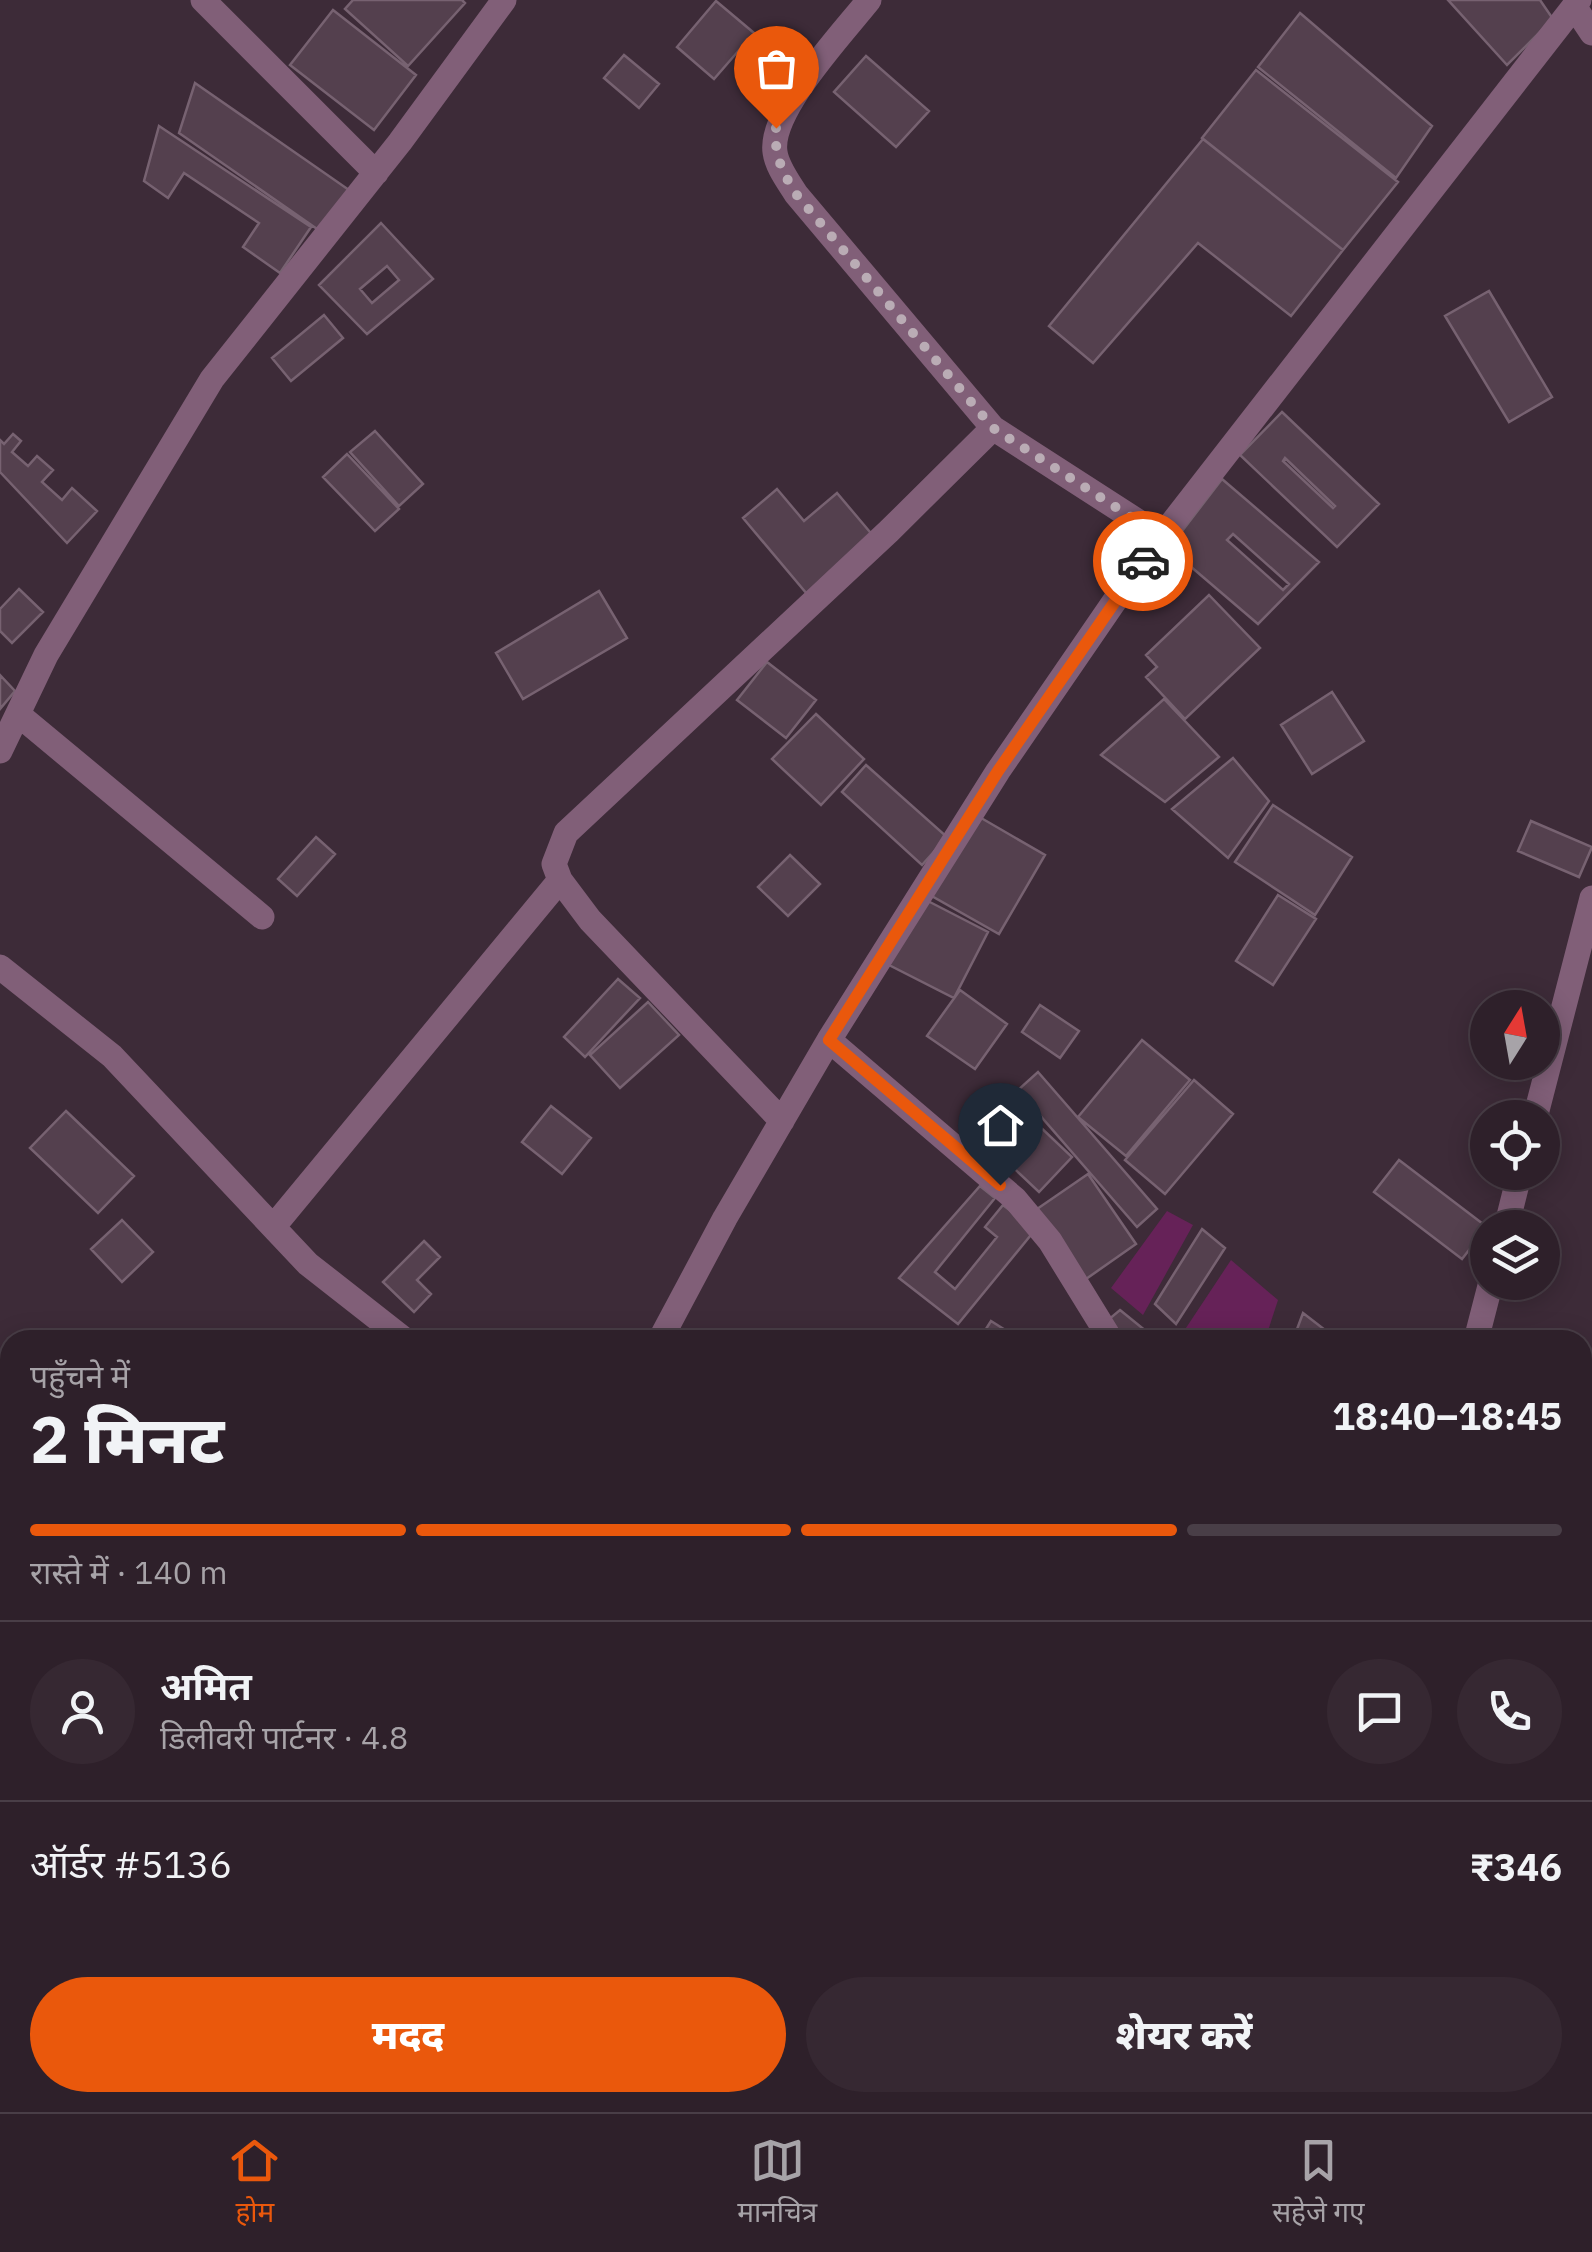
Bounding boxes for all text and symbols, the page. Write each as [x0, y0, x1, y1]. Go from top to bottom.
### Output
pin [734, 26, 819, 129]
icon: bag [749, 41, 804, 96]
courier [1093, 511, 1193, 611]
icon: car [1116, 534, 1171, 589]
north arrow [1470, 990, 1560, 1080]
map controls [1470, 990, 1560, 1300]
pin [958, 1083, 1043, 1186]
icon: home [973, 1098, 1028, 1153]
button: locate [1470, 1100, 1560, 1190]
button: layers [1470, 1210, 1560, 1300]
text: पहुँचने में [30, 1355, 130, 1397]
text: 18:40–18:45 [1332, 1391, 1562, 1440]
text: 2 मिनट [30, 1396, 224, 1481]
text: रास्ते में · 140 m [30, 1551, 227, 1593]
button: person [30, 1659, 135, 1764]
button: chat [1327, 1659, 1432, 1764]
button: phone [1457, 1659, 1562, 1764]
text: अमित [160, 1661, 252, 1710]
text: डिलीवरी पार्टनर · 4.8 [160, 1716, 408, 1758]
text: ऑर्डर #5136 [30, 1839, 232, 1888]
text: ₹346 [1470, 1842, 1562, 1891]
button: मदद [30, 1977, 786, 2092]
button: शेयर करें [806, 1977, 1562, 2092]
tab: होम [227, 2133, 282, 2233]
tab: मानचित्र [737, 2133, 817, 2233]
tab: सहेजे गए [1272, 2133, 1365, 2233]

